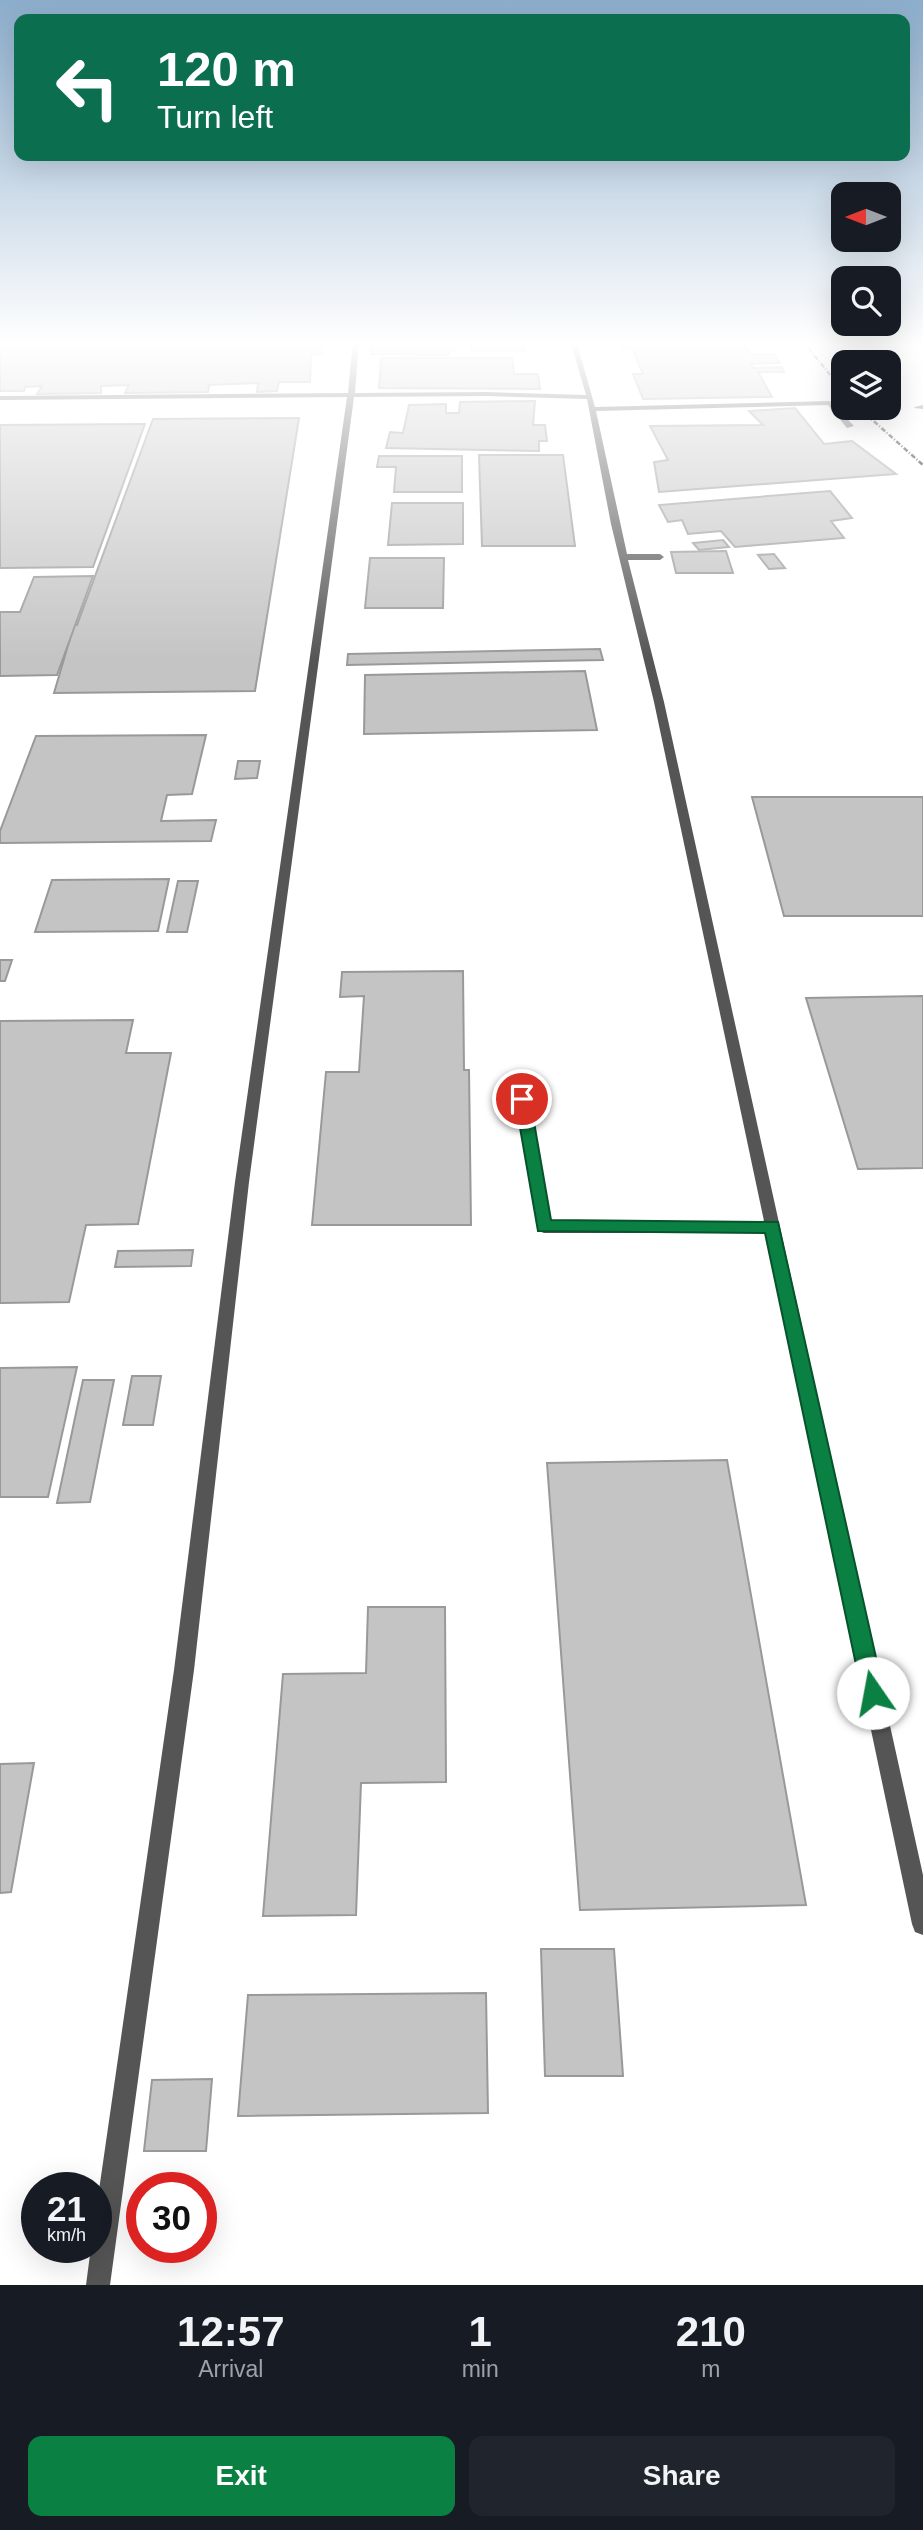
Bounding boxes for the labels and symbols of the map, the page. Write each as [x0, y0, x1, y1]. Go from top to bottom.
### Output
north arrow [831, 182, 901, 252]
pin [492, 1069, 552, 1129]
position arrow [836, 1656, 910, 1730]
speed limit sign: 30 [126, 2172, 217, 2263]

